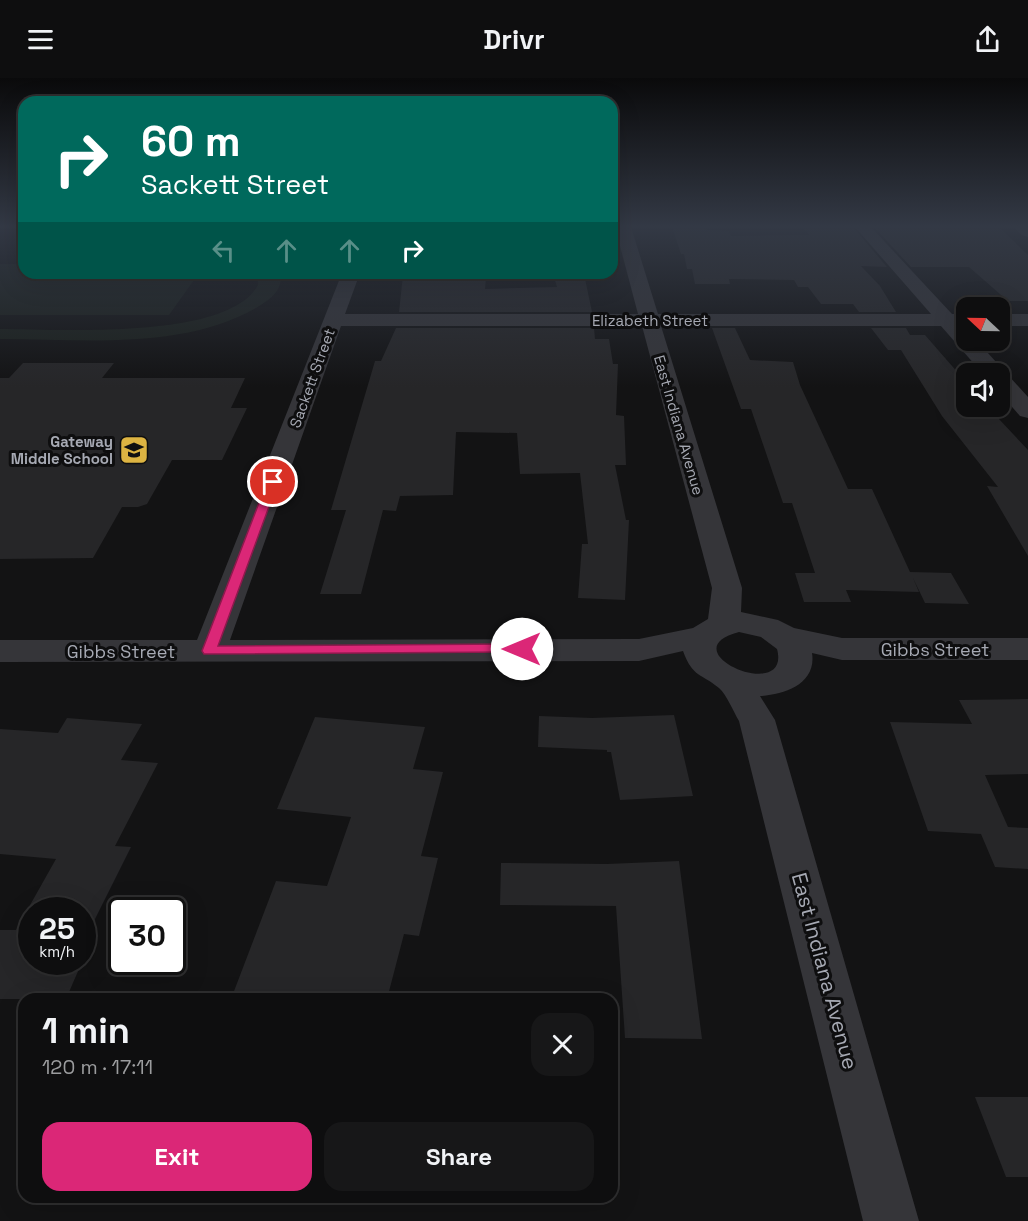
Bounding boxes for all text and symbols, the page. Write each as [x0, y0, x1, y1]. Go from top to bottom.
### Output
text: Drivr [483, 22, 545, 57]
icon: menu [24, 23, 57, 56]
icon: share [971, 23, 1004, 56]
text: 60 m [141, 115, 241, 168]
icon: right [42, 120, 120, 198]
text: Sackett Street [141, 167, 329, 202]
icon: left [207, 234, 240, 267]
icon: ahead [270, 234, 303, 267]
icon: ahead [333, 234, 366, 267]
icon: right [396, 234, 429, 267]
north arrow [956, 297, 1010, 351]
map controls [956, 297, 1010, 417]
street label: Elizabeth Street [592, 311, 708, 330]
street label: Sackett Street [285, 326, 339, 430]
street label: East Indiana Avenue [650, 353, 708, 497]
button: sound [956, 363, 1010, 417]
place label: Gateway Middle School [11, 432, 113, 468]
school or university icon: Gateway Middle School [118, 434, 150, 466]
pin [247, 456, 298, 507]
icon: arrive [256, 465, 289, 498]
position arrow [490, 617, 554, 681]
street label: Gibbs Street [881, 638, 989, 661]
street label: Gibbs Street [67, 640, 175, 663]
street label: East Indiana Avenue [786, 870, 864, 1072]
speed limit sign: 30 [108, 897, 186, 975]
text: 25 [39, 909, 75, 948]
text: km/h [39, 942, 75, 961]
text: 1 min [42, 1008, 130, 1054]
button: close [531, 1013, 594, 1076]
text: 120 m · 17:11 [42, 1054, 153, 1080]
button: Exit [42, 1122, 312, 1191]
button: Share [324, 1122, 594, 1191]

